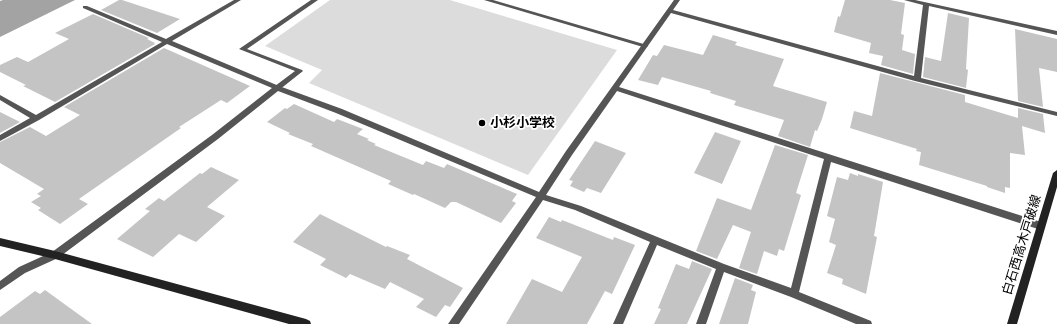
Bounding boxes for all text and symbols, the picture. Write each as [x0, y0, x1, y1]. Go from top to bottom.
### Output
place label: 小杉小学校 [490, 115, 555, 131]
marker: 小杉小学校 [477, 118, 487, 128]
street label: 白石西高木戸破線 [999, 193, 1045, 297]

